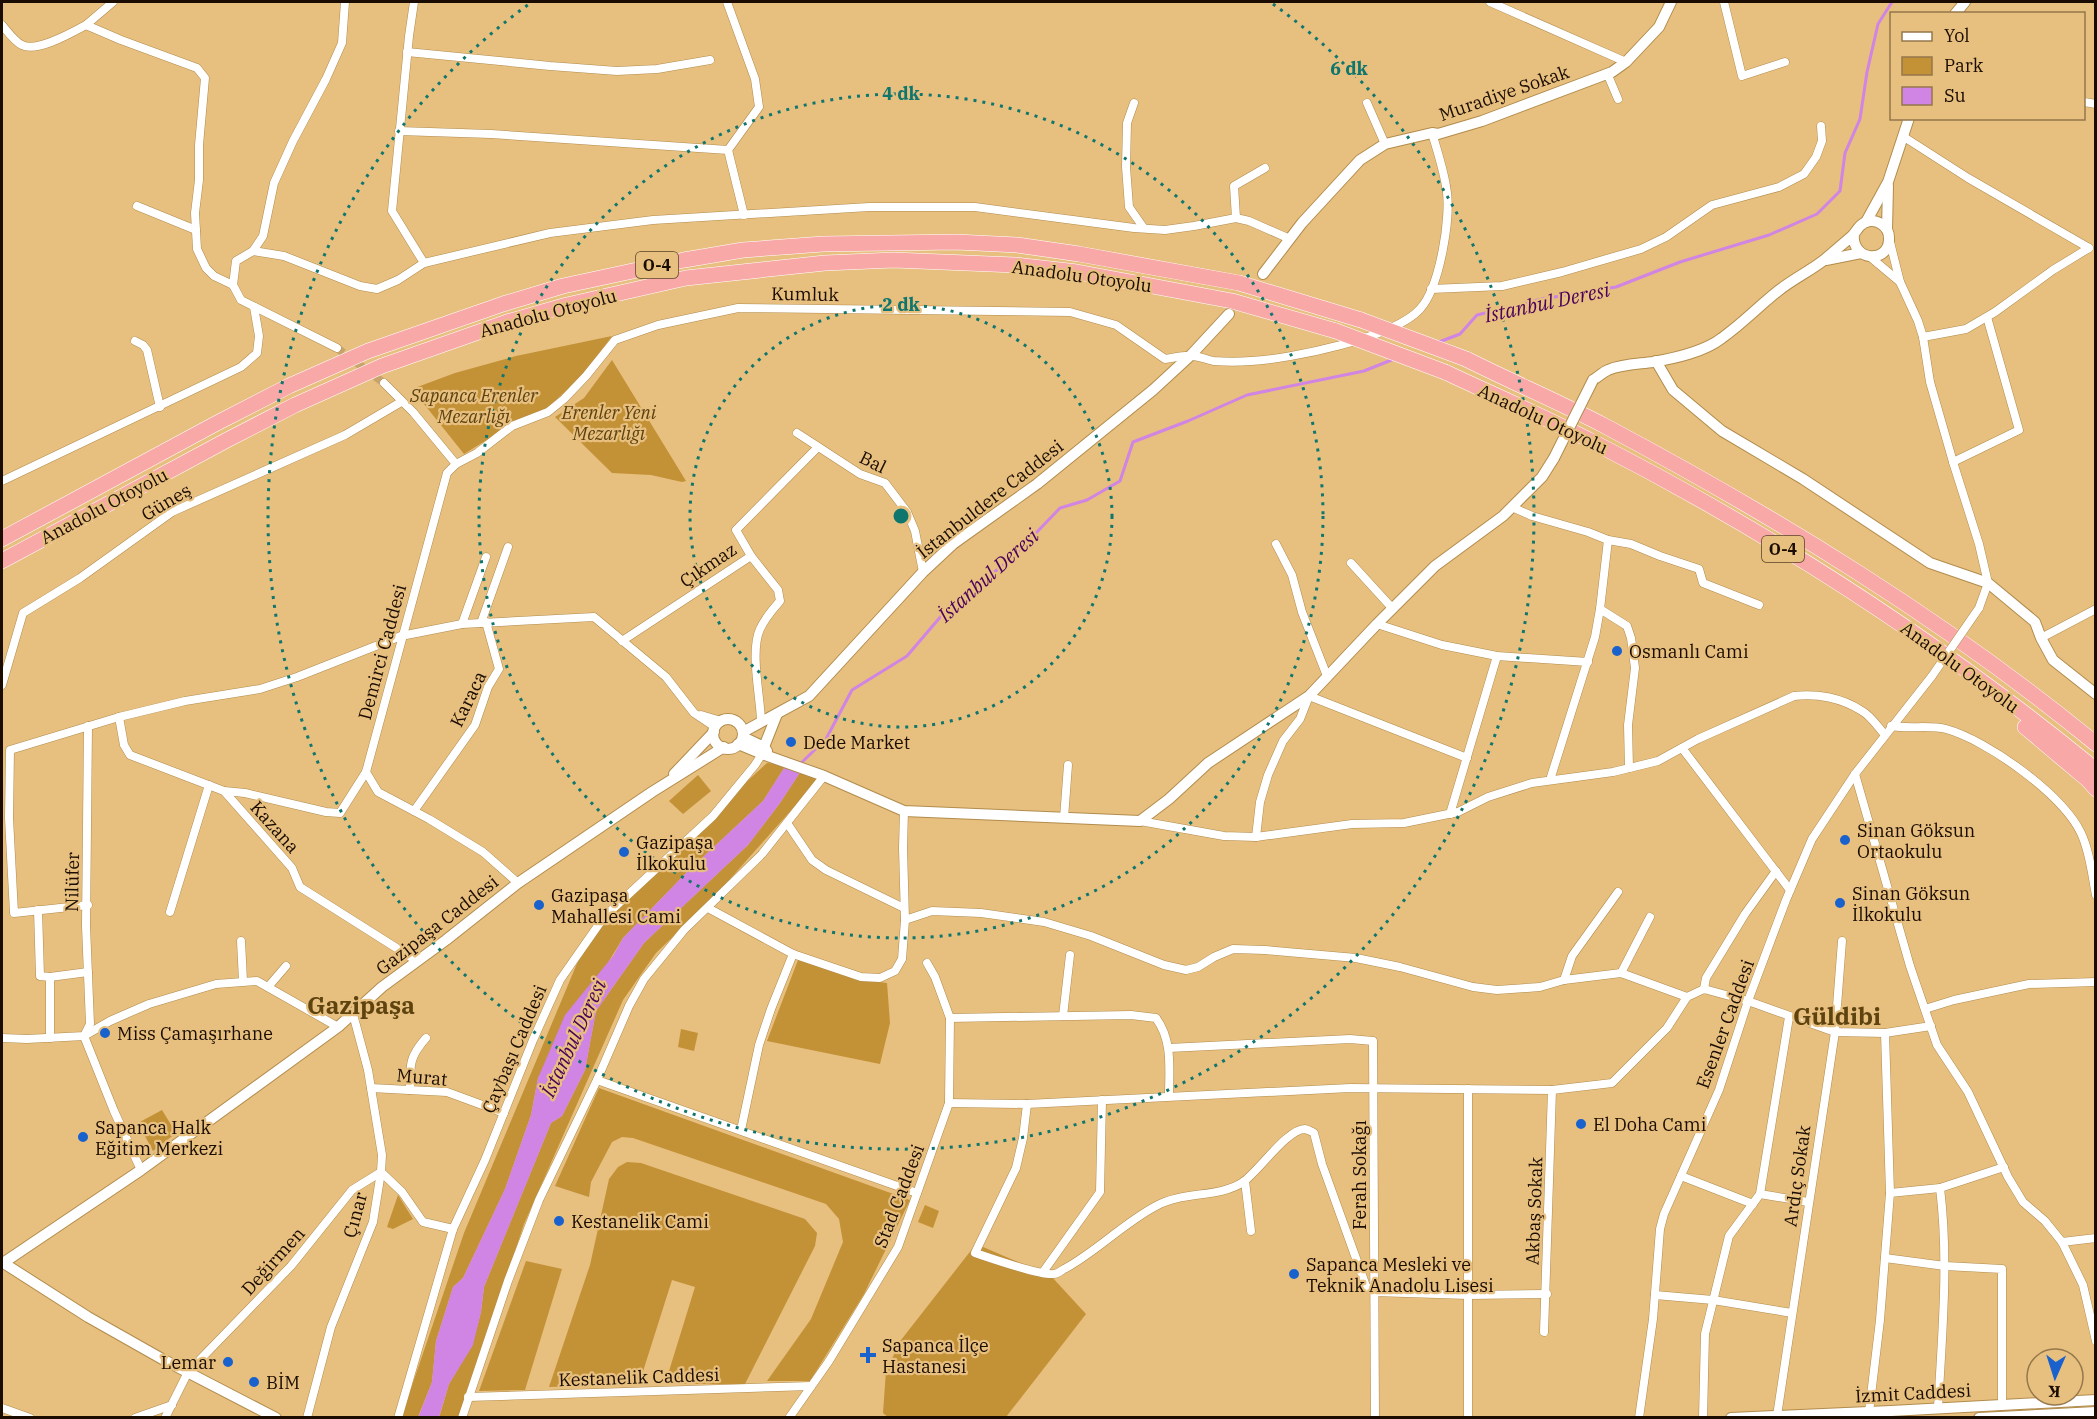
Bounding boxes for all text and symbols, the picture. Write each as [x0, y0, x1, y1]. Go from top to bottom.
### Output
legend [1890, 12, 2085, 120]
text: Yol [1944, 24, 1970, 47]
text: Park [1944, 54, 1984, 77]
text: 6 dk [1330, 57, 1369, 80]
street label: Muradiye Sokak [1436, 60, 1573, 126]
text: 4 dk [882, 82, 921, 105]
text: Su [1944, 84, 1966, 107]
road number: O-4 [636, 252, 678, 278]
street label: Anadolu Otoyolu [1011, 255, 1153, 297]
water label: İstanbul Deresi [1481, 276, 1612, 329]
street label: Kumluk [771, 282, 839, 306]
street label: Anadolu Otoyolu [477, 284, 619, 342]
text: 2 dk [882, 293, 921, 316]
street label: Anadolu Otoyolu [1474, 379, 1612, 459]
park label: Sapanca Erenler Mezarlığı [409, 384, 539, 428]
park label: Erenler Yeni Mezarlığı [561, 401, 657, 445]
street label: İstanbuldere Caddesi [912, 434, 1068, 563]
street label: Bal [856, 446, 890, 478]
street label: Anadolu Otoyolu [36, 463, 172, 549]
street label: Güneş [137, 478, 195, 526]
centre of rings [891, 506, 911, 526]
water label: İstanbul Deresi [931, 522, 1044, 628]
road number: O-4 [1762, 536, 1804, 562]
street label: Çıkmaz [675, 538, 741, 592]
street label: Demirci Caddesi [353, 581, 411, 722]
street label: Anadolu Otoyolu [1896, 616, 2024, 718]
place label: Osmanlı Cami [1629, 640, 1749, 663]
marker: Osmanlı Cami [1610, 644, 1624, 658]
street label: Karaca [445, 667, 491, 731]
place label: Dede Market [803, 731, 910, 754]
marker: Dede Market [784, 735, 798, 749]
street label: Kazana [246, 796, 305, 858]
place label: Sinan Göksun Ortaokulu [1857, 819, 1975, 863]
place label: Gazipaşa İlkokulu [636, 831, 714, 875]
marker: Sinan Göksun Ortaokulu [1838, 833, 1852, 847]
marker: Gazipaşa İlkokulu [617, 845, 631, 859]
street label: Nilüfer [60, 852, 84, 912]
street label: Gazipaşa Caddesi [371, 870, 503, 980]
place label: Sinan Göksun İlkokulu [1852, 882, 1970, 926]
place label: Gazipaşa Mahallesi Cami [551, 884, 681, 928]
marker: Sinan Göksun İlkokulu [1833, 896, 1847, 910]
marker: Gazipaşa Mahallesi Cami [532, 898, 546, 912]
street label: Esenler Caddesi [1691, 956, 1759, 1092]
water label: İstanbul Deresi [533, 975, 612, 1102]
street label: Çaybaşı Caddesi [477, 981, 552, 1117]
district label: Gazipaşa [307, 989, 415, 1021]
district label: Güldibi [1793, 1000, 1881, 1032]
place label: Miss Çamaşırhane [117, 1022, 273, 1045]
marker: Miss Çamaşırhane [98, 1026, 112, 1040]
street label: Murat [396, 1063, 448, 1091]
place label: El Doha Cami [1593, 1113, 1707, 1136]
place label: Sapanca Halk Eğitim Merkezi [95, 1116, 223, 1160]
marker: El Doha Cami [1574, 1117, 1588, 1131]
street label: Ferah Sokağı [1348, 1120, 1371, 1230]
street label: Ardıç Sokak [1779, 1123, 1816, 1228]
marker: Sapanca Halk Eğitim Merkezi [76, 1130, 90, 1144]
street label: Stad Caddesi [869, 1141, 929, 1251]
street label: Akbaş Sokak [1521, 1156, 1547, 1265]
street label: Çınar [338, 1190, 372, 1240]
place label: Kestanelik Cami [571, 1210, 709, 1233]
marker: Kestanelik Cami [552, 1214, 566, 1228]
street label: Değirmen [236, 1222, 310, 1300]
place label: Sapanca Mesleki ve Teknik Anadolu Lisesi [1306, 1253, 1494, 1297]
marker: Sapanca Mesleki ve Teknik Anadolu Lisesi [1287, 1267, 1301, 1281]
place label: Sapanca İlçe Hastanesi [882, 1334, 989, 1378]
marker: Sapanca İlçe Hastanesi [859, 1346, 877, 1364]
north arrow [2025, 1347, 2085, 1407]
place label: Lemar [161, 1351, 216, 1374]
marker: Lemar [221, 1355, 235, 1369]
street label: Kestanelik Caddesi [558, 1363, 720, 1391]
place label: BİM [266, 1371, 300, 1394]
marker: BİM [247, 1375, 261, 1389]
street label: İzmit Caddesi [1854, 1378, 1972, 1408]
text: K [2047, 1382, 2061, 1402]

